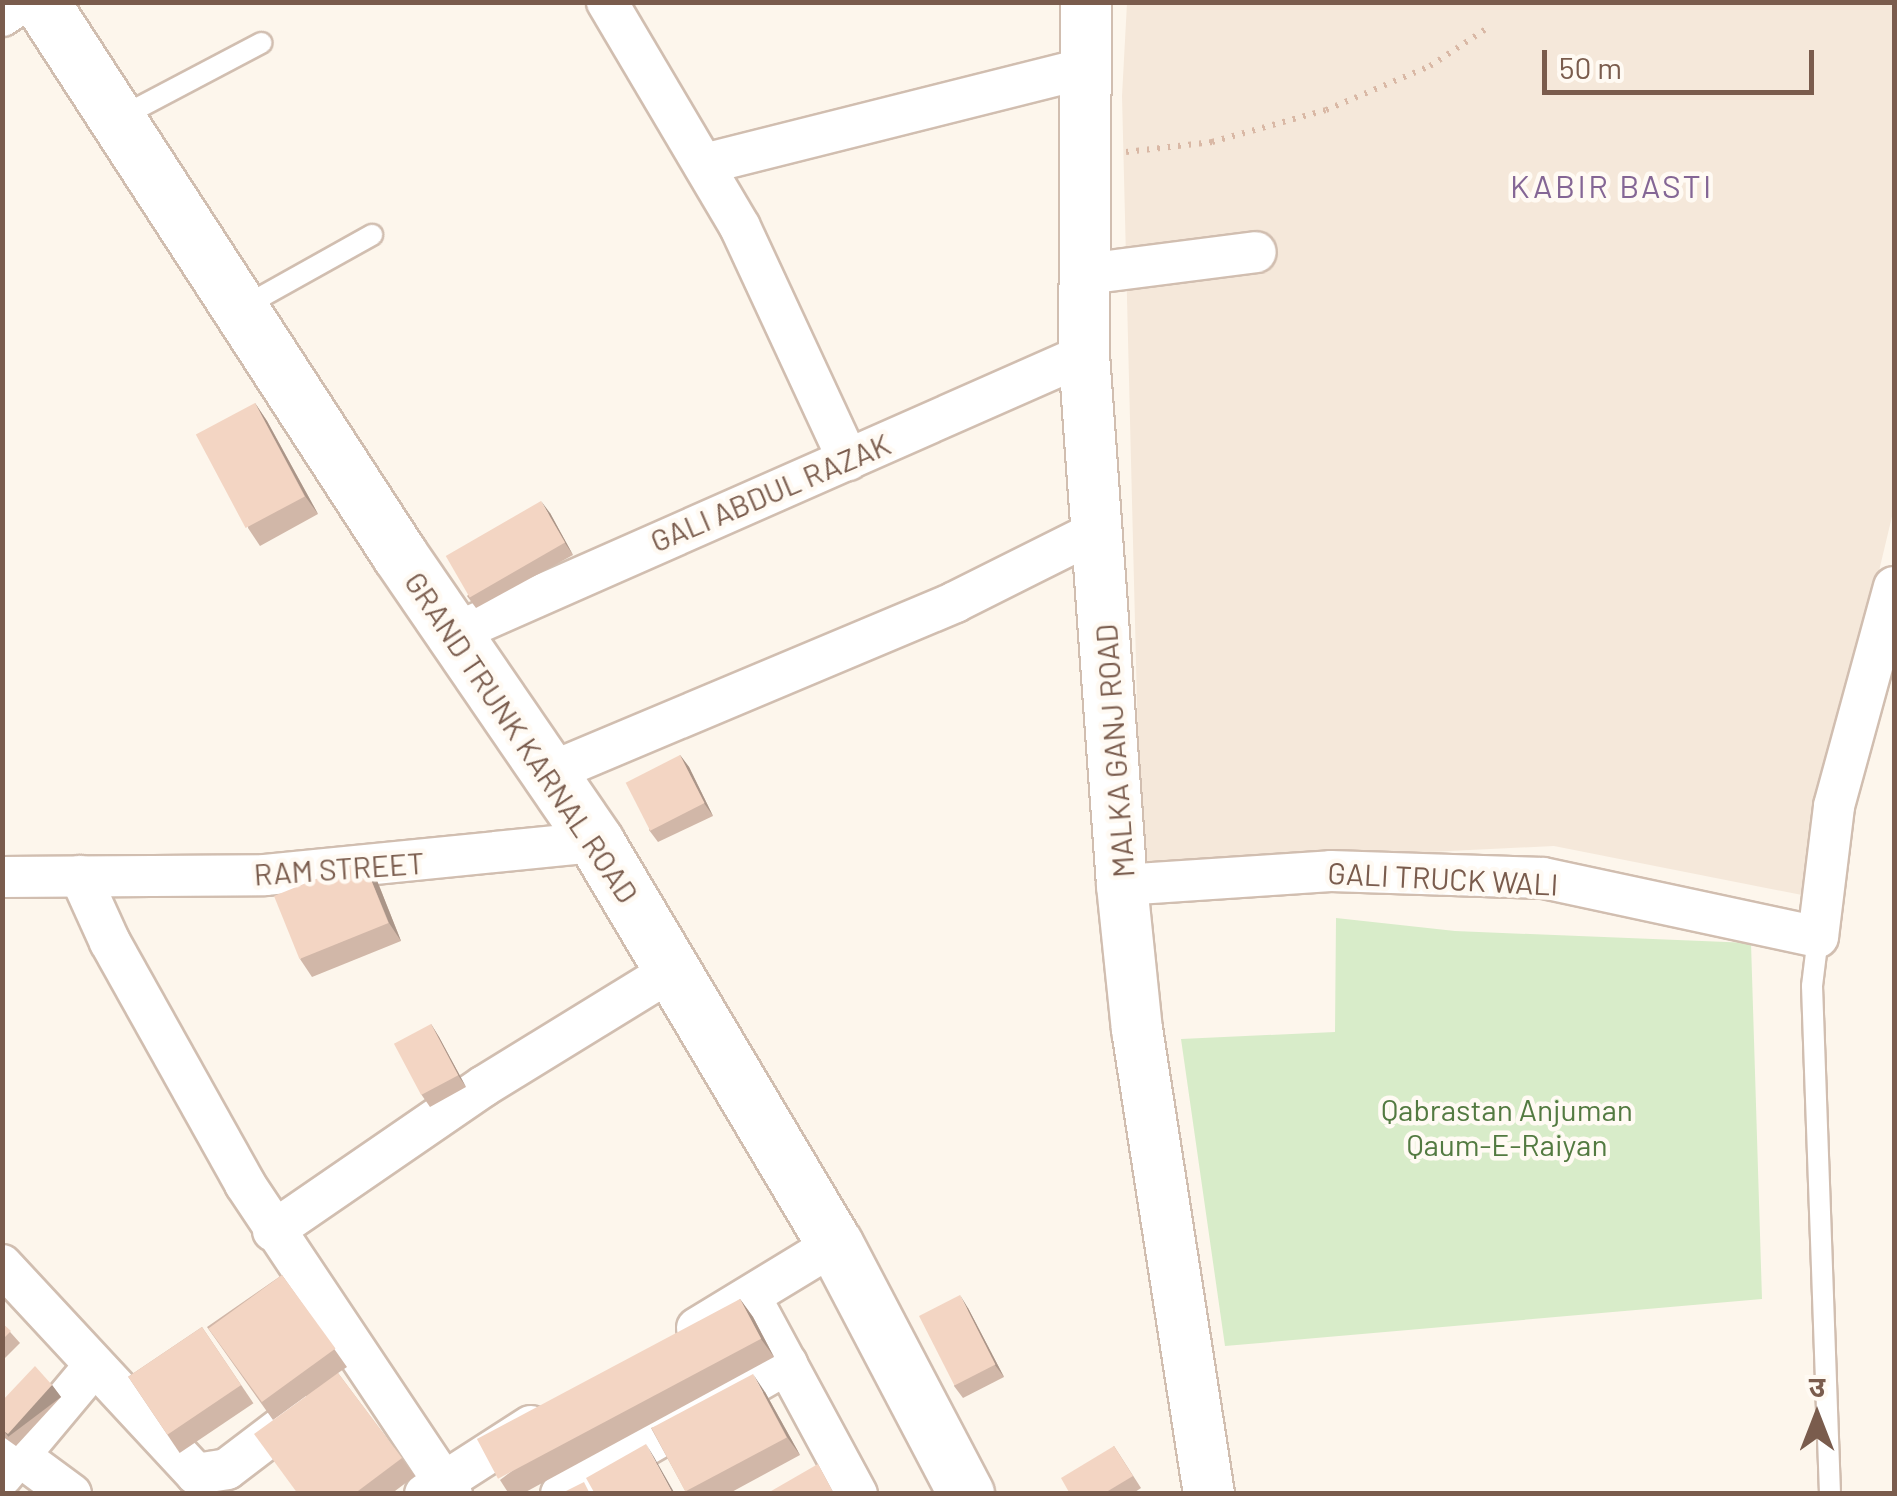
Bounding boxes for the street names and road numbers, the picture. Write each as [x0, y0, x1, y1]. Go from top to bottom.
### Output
street label: GALI ABDUL RAZAK [645, 425, 895, 559]
street label: GRAND TRUNK KARNAL ROAD [398, 565, 646, 909]
street label: MALKA GANJ ROAD [1087, 623, 1141, 879]
street label: RAM STREET [253, 844, 425, 892]
street label: GALI TRUCK WALI [1327, 854, 1559, 902]

